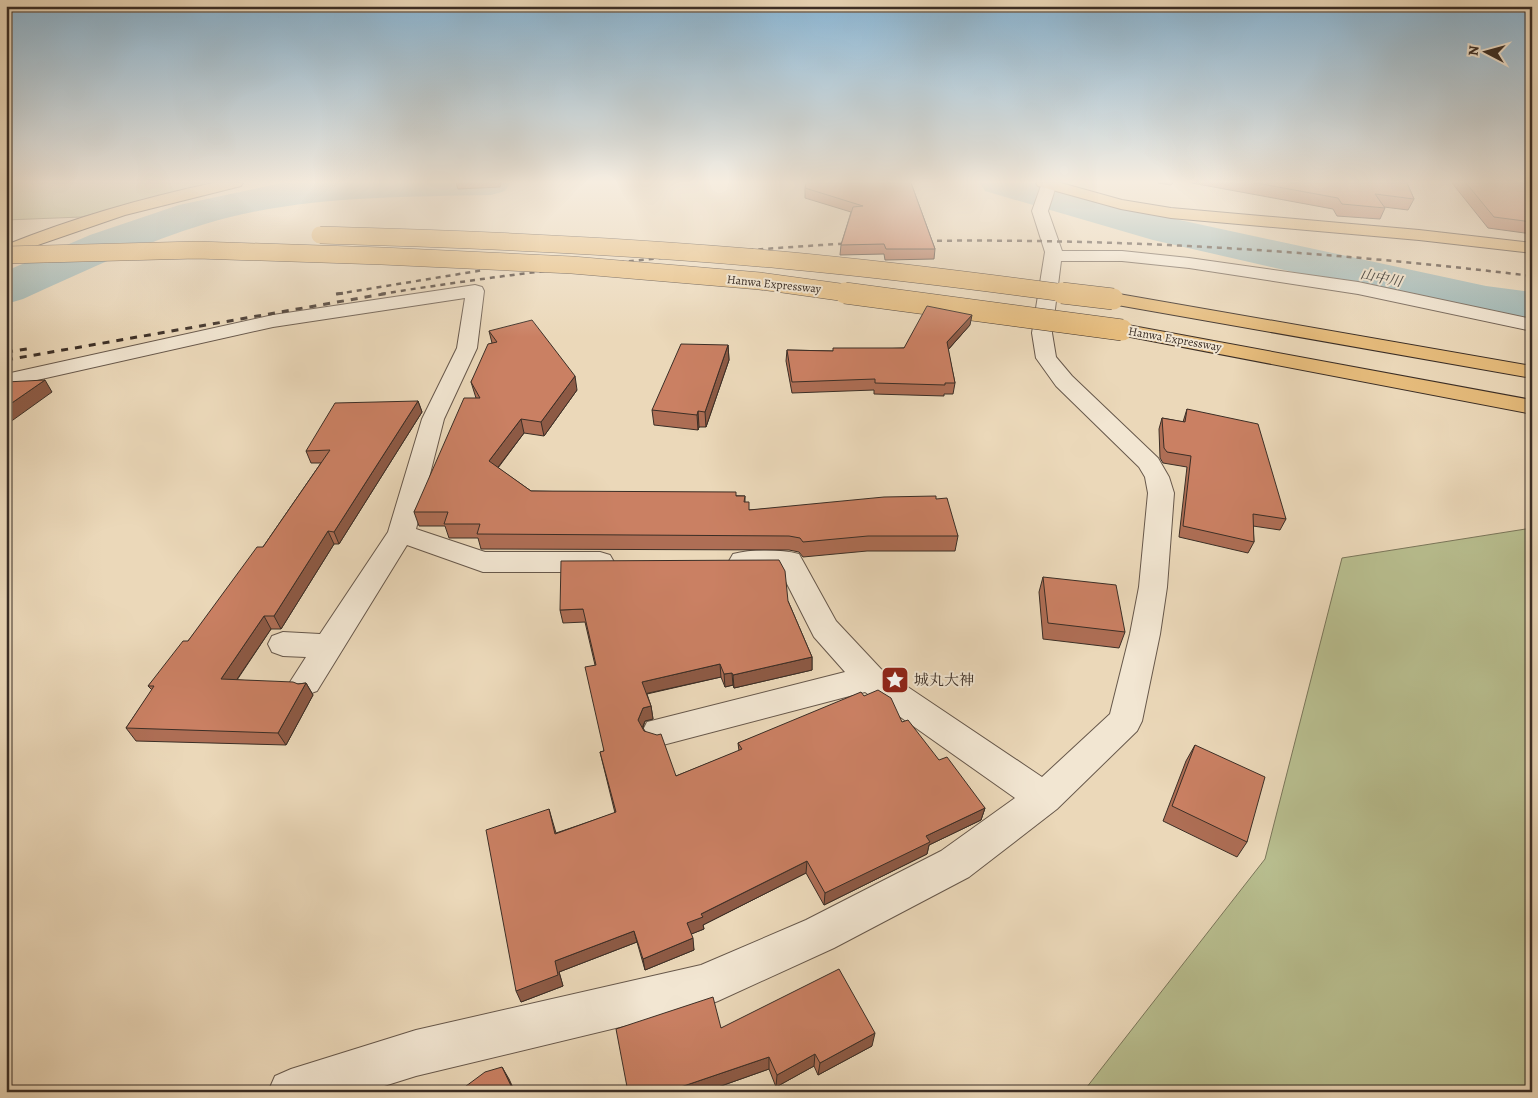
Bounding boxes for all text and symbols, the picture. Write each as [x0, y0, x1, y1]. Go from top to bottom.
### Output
north arrow [1460, 28, 1510, 78]
text: N [1464, 45, 1484, 57]
water label: 山中川 [1358, 264, 1405, 292]
street label: Hanwa Expressway [726, 271, 823, 297]
street label: Hanwa Expressway [1127, 323, 1224, 355]
place icon: 城丸大神 [880, 665, 910, 695]
place label: 城丸大神 [914, 670, 974, 690]

